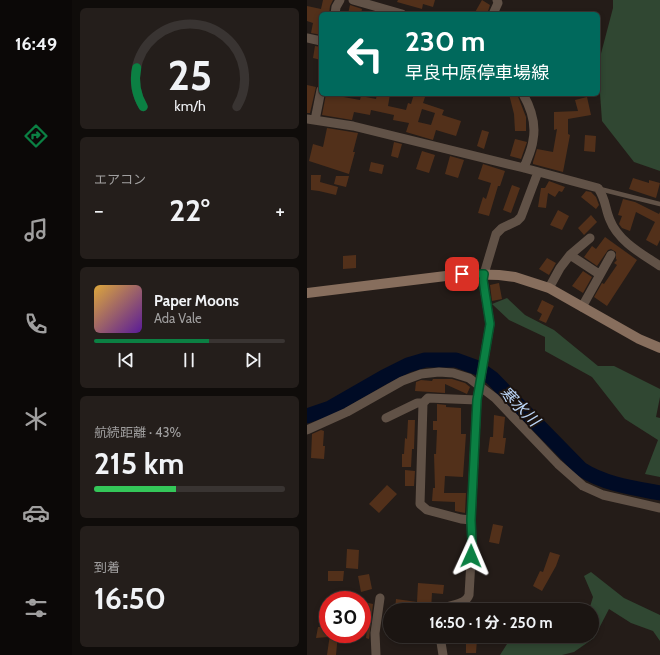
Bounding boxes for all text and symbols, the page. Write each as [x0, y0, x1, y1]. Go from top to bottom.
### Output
text: 230 m [405, 24, 485, 58]
icon: left [339, 28, 391, 80]
text: 16:49 [15, 33, 57, 55]
text: 25 [167, 50, 212, 100]
text: 早良中原停車場線 [405, 62, 549, 84]
text: km/h [174, 96, 205, 114]
icon: directions [22, 122, 50, 150]
text: エアコン [94, 171, 146, 187]
text: 22° [169, 192, 210, 229]
text: − [94, 197, 104, 224]
text: + [275, 197, 285, 224]
icon: music [22, 216, 50, 244]
pin [445, 257, 479, 291]
icon: arrive [451, 263, 473, 285]
text: Paper Moons [154, 292, 239, 310]
icon: phone [22, 310, 50, 338]
text: Ada Vale [154, 310, 202, 326]
icon: previous [115, 349, 137, 371]
icon: pause [178, 349, 200, 371]
icon: next [242, 349, 264, 371]
water label: 寒水川 [496, 383, 545, 431]
icon: climate [22, 405, 50, 433]
text: 航続距離 · 43% [94, 424, 181, 440]
text: 215 km [94, 445, 184, 482]
icon: car [22, 499, 50, 527]
position arrow [450, 535, 492, 577]
text: 到着 [94, 559, 120, 575]
text: 16:50 [94, 580, 166, 617]
speed limit sign: 30 [319, 591, 371, 643]
icon: filters [22, 594, 50, 622]
text: 16:50 · 1 分 · 250 m [429, 614, 553, 632]

